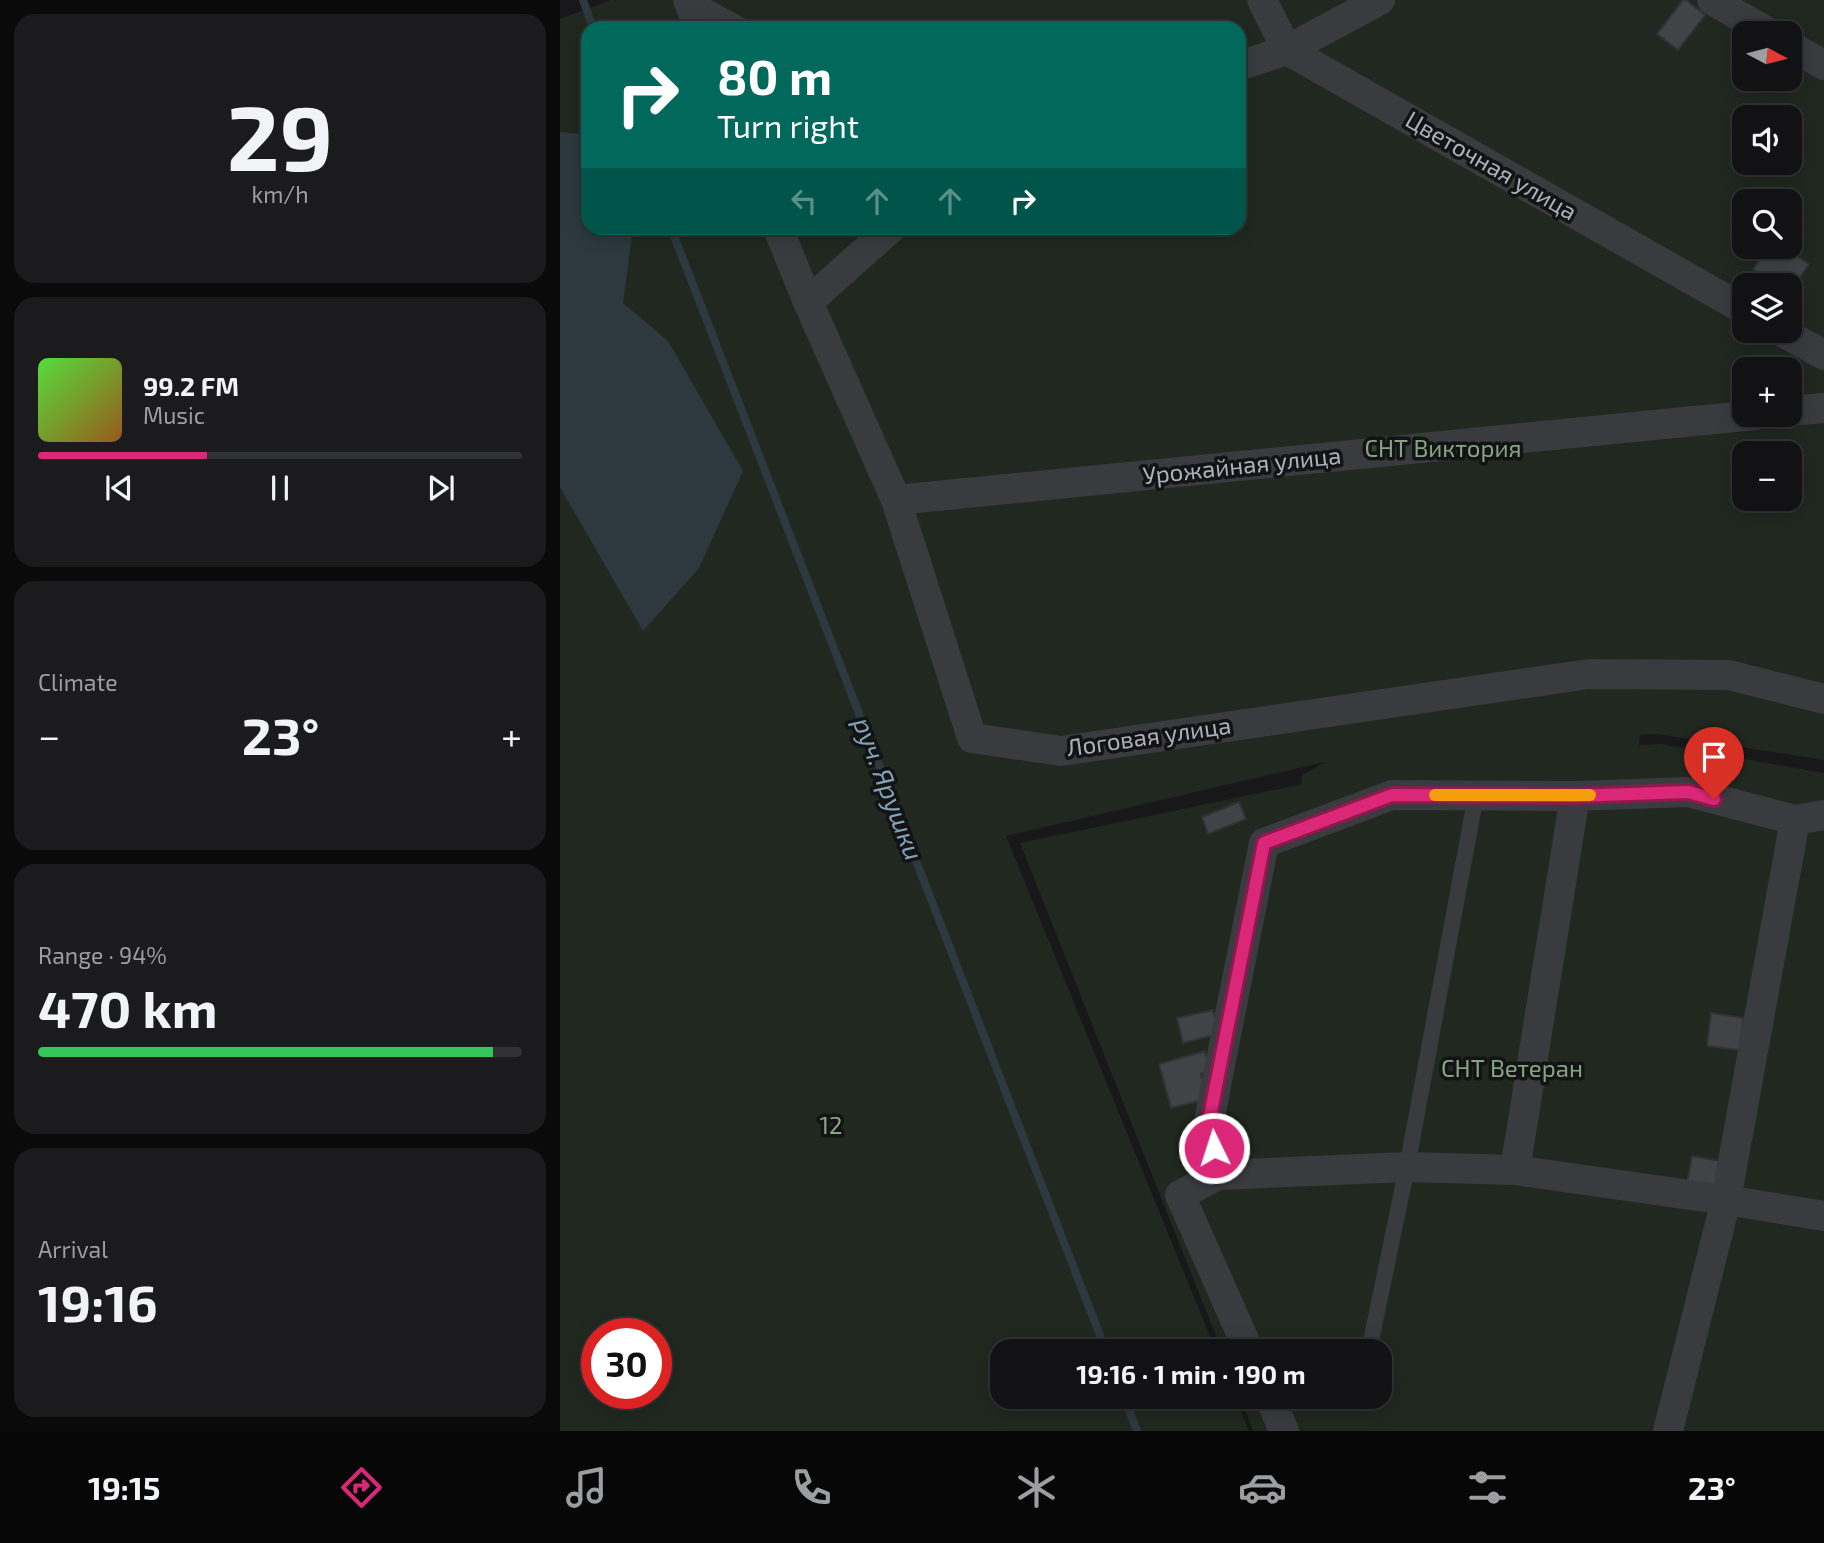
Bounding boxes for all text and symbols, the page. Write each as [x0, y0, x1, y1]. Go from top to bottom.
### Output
north arrow [1732, 21, 1802, 91]
map controls [1732, 21, 1802, 511]
text: 80 m [717, 46, 832, 105]
icon: right [602, 49, 693, 140]
text: 29 [227, 80, 333, 189]
street label: Цветочная улица [1400, 104, 1583, 226]
button: sound [1732, 105, 1802, 175]
text: Turn right [717, 106, 859, 144]
text: km/h [251, 180, 309, 208]
icon: left [785, 182, 823, 220]
icon: ahead [858, 182, 896, 220]
icon: ahead [931, 182, 969, 220]
icon: right [1004, 182, 1042, 220]
button: search [1732, 189, 1802, 259]
button: layers [1732, 273, 1802, 343]
button: + [1732, 357, 1802, 427]
text: 99.2 FM [143, 370, 239, 401]
text: Music [143, 401, 205, 429]
park label: СНТ Виктория [1364, 433, 1522, 462]
street label: Урожайная улица [1141, 440, 1343, 490]
button: − [1732, 441, 1802, 511]
icon: previous [100, 469, 138, 507]
icon: pause [261, 469, 299, 507]
icon: next [422, 469, 460, 507]
text: Climate [38, 668, 118, 696]
text: 23° [242, 703, 319, 765]
street label: Логовая улица [1065, 710, 1233, 762]
text: − [38, 712, 60, 758]
text: + [501, 712, 522, 758]
water label: руч. Ярушки [848, 713, 931, 864]
pin [1684, 727, 1744, 799]
icon: arrive [1695, 738, 1733, 776]
text: Range · 94% [38, 941, 167, 969]
text: 470 km [38, 976, 218, 1038]
park label: СНТ Ветеран [1441, 1053, 1583, 1082]
park label: 12 [819, 1110, 843, 1139]
position arrow [1177, 1111, 1251, 1185]
text: Arrival [38, 1235, 108, 1263]
text: 19:16 [38, 1270, 158, 1332]
speed limit sign: 30 [581, 1318, 672, 1409]
text: 19:16 · 1 min · 190 m [1076, 1358, 1306, 1389]
icon: directions [337, 1463, 386, 1512]
icon: music [562, 1463, 611, 1512]
icon: phone [787, 1463, 836, 1512]
icon: climate [1012, 1463, 1061, 1512]
icon: car [1238, 1463, 1287, 1512]
icon: filters [1463, 1463, 1512, 1512]
text: 19:15 [88, 1468, 161, 1506]
text: 23° [1688, 1468, 1736, 1506]

